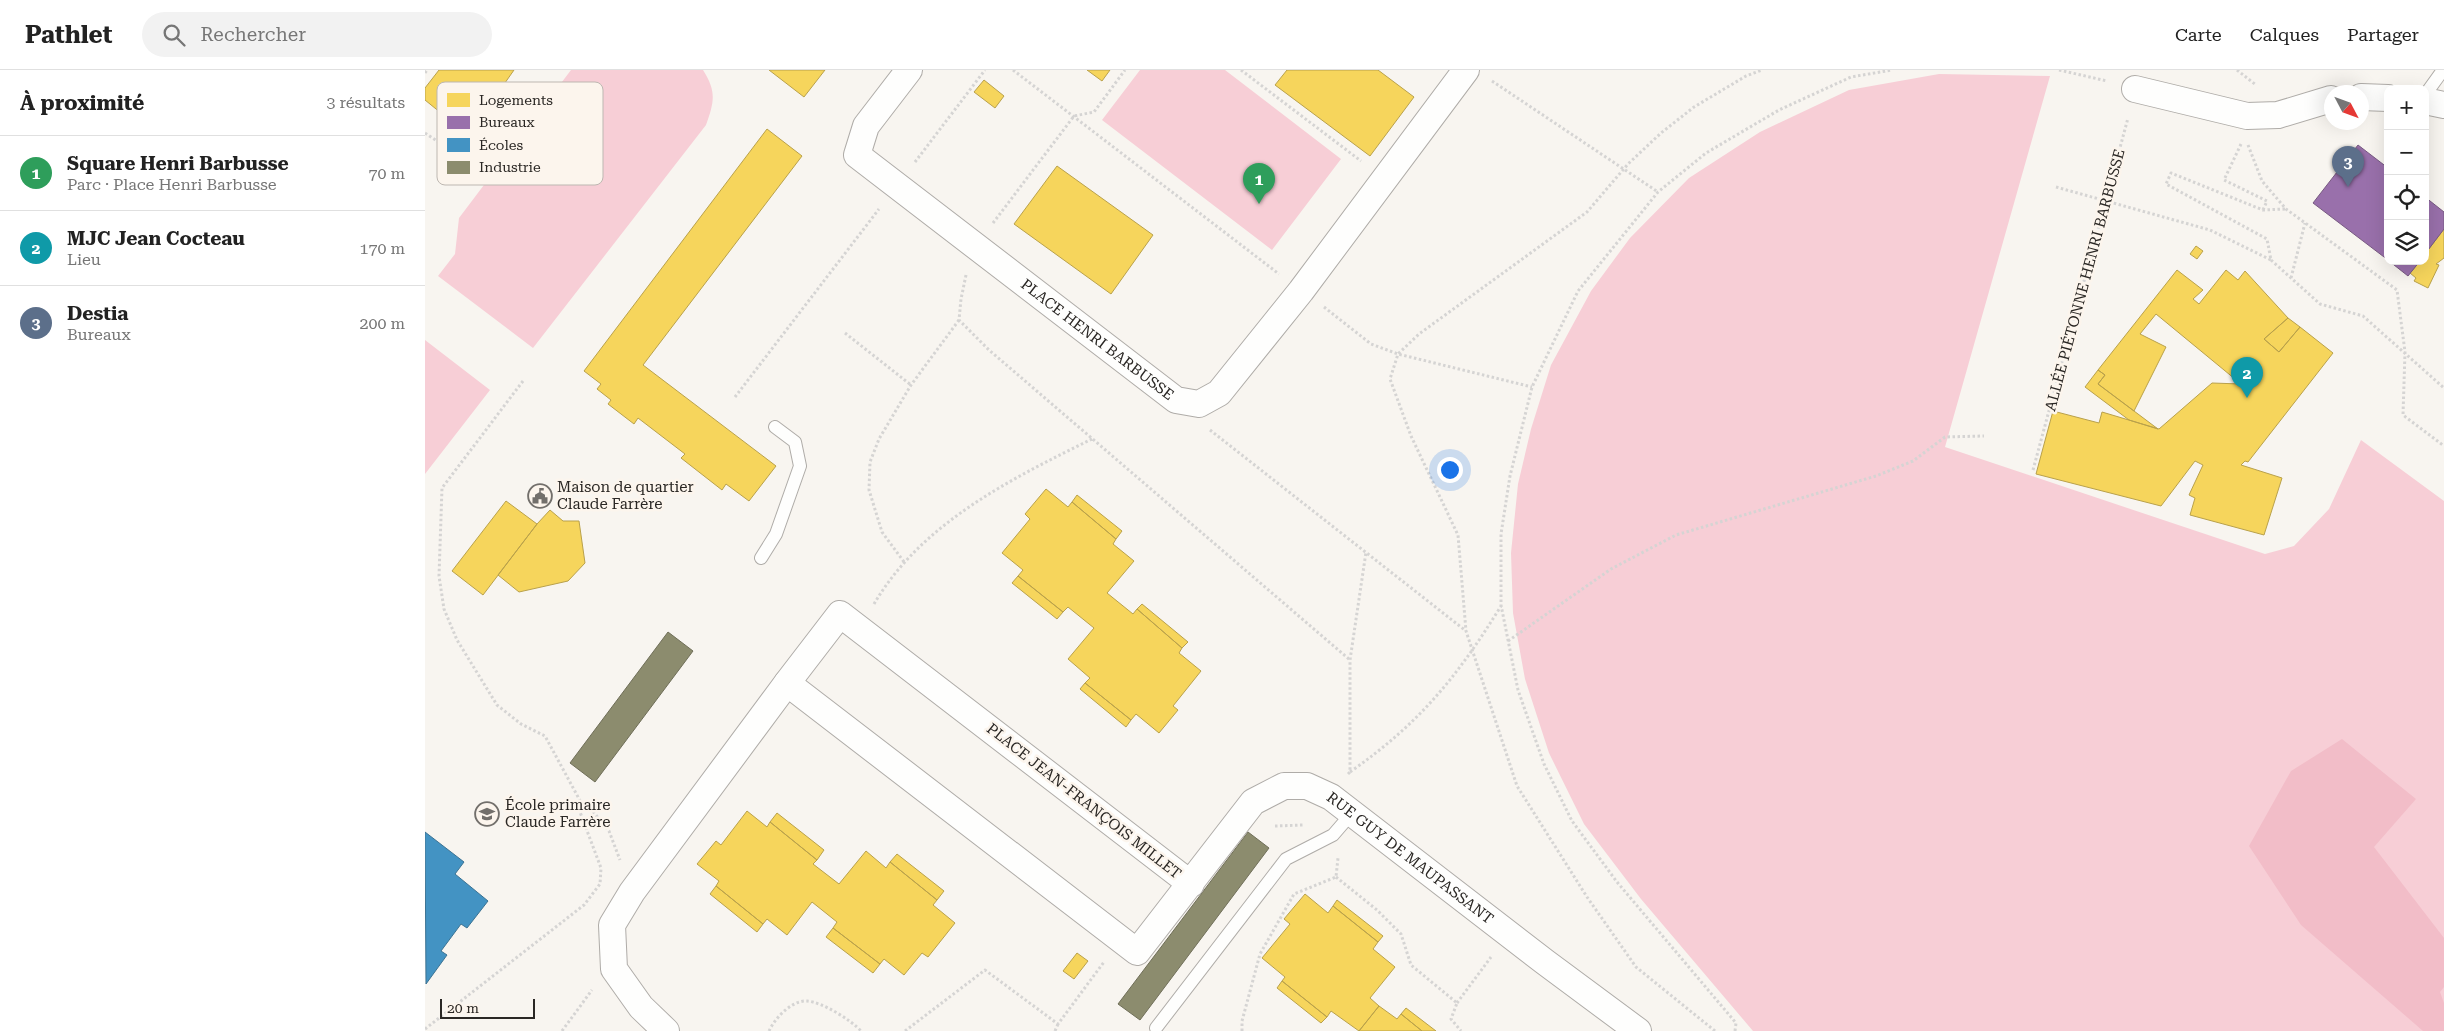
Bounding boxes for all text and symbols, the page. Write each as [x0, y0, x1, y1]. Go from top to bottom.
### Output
search box [142, 12, 492, 57]
text: Pathlet [25, 21, 112, 49]
icon: search [160, 21, 188, 49]
text: Rechercher [200, 23, 306, 46]
text: Carte [2175, 24, 2222, 45]
text: Calques [2250, 24, 2319, 45]
text: Partager [2347, 24, 2419, 45]
legend [437, 82, 603, 185]
north arrow [2324, 85, 2369, 130]
map controls [2384, 85, 2429, 265]
button: + [2384, 85, 2429, 130]
text: À proximité [20, 91, 144, 115]
text: Logements [479, 92, 553, 108]
text: 3 résultats [326, 93, 405, 112]
text: Bureaux [479, 114, 535, 130]
button: − [2384, 130, 2429, 175]
text: Écoles [479, 137, 523, 153]
pin: 3 [2332, 146, 2364, 187]
street label: ALLÉE PIÉTONNE HENRI BARBUSSE [2041, 147, 2129, 413]
text: Square Henri Barbusse [67, 152, 289, 175]
text: Industrie [479, 159, 541, 175]
pin: 1 [1243, 163, 1275, 204]
text: 1 [32, 164, 40, 183]
text: 70 m [368, 164, 405, 183]
text: Parc · Place Henri Barbusse [67, 175, 276, 194]
button: locate [2384, 175, 2429, 220]
button: layers [2384, 220, 2429, 265]
text: MJC Jean Cocteau [67, 227, 245, 250]
text: 2 [32, 239, 40, 258]
text: 170 m [359, 239, 405, 258]
text: Lieu [67, 250, 101, 269]
street label: PLACE HENRI BARBUSSE [1017, 275, 1177, 404]
text: Destia [67, 302, 128, 325]
text: 3 [32, 314, 40, 333]
text: 200 m [359, 314, 405, 333]
text: Bureaux [67, 325, 131, 344]
pin: 2 [2231, 357, 2263, 398]
your location [1437, 457, 1463, 483]
place label: Maison de quartier Claude Farrère [557, 478, 694, 513]
public building icon: Maison de quartier Claude Farrère [527, 483, 553, 509]
street label: PLACE JEAN-FRANÇOIS MILLET [983, 719, 1185, 883]
street label: RUE GUY DE MAUPASSANT [1323, 788, 1497, 928]
place label: École primaire Claude Farrère [505, 796, 611, 831]
school or university icon: École primaire Claude Farrère [474, 801, 500, 827]
scale bar [440, 996, 535, 1019]
text: 20 m [447, 1000, 479, 1016]

